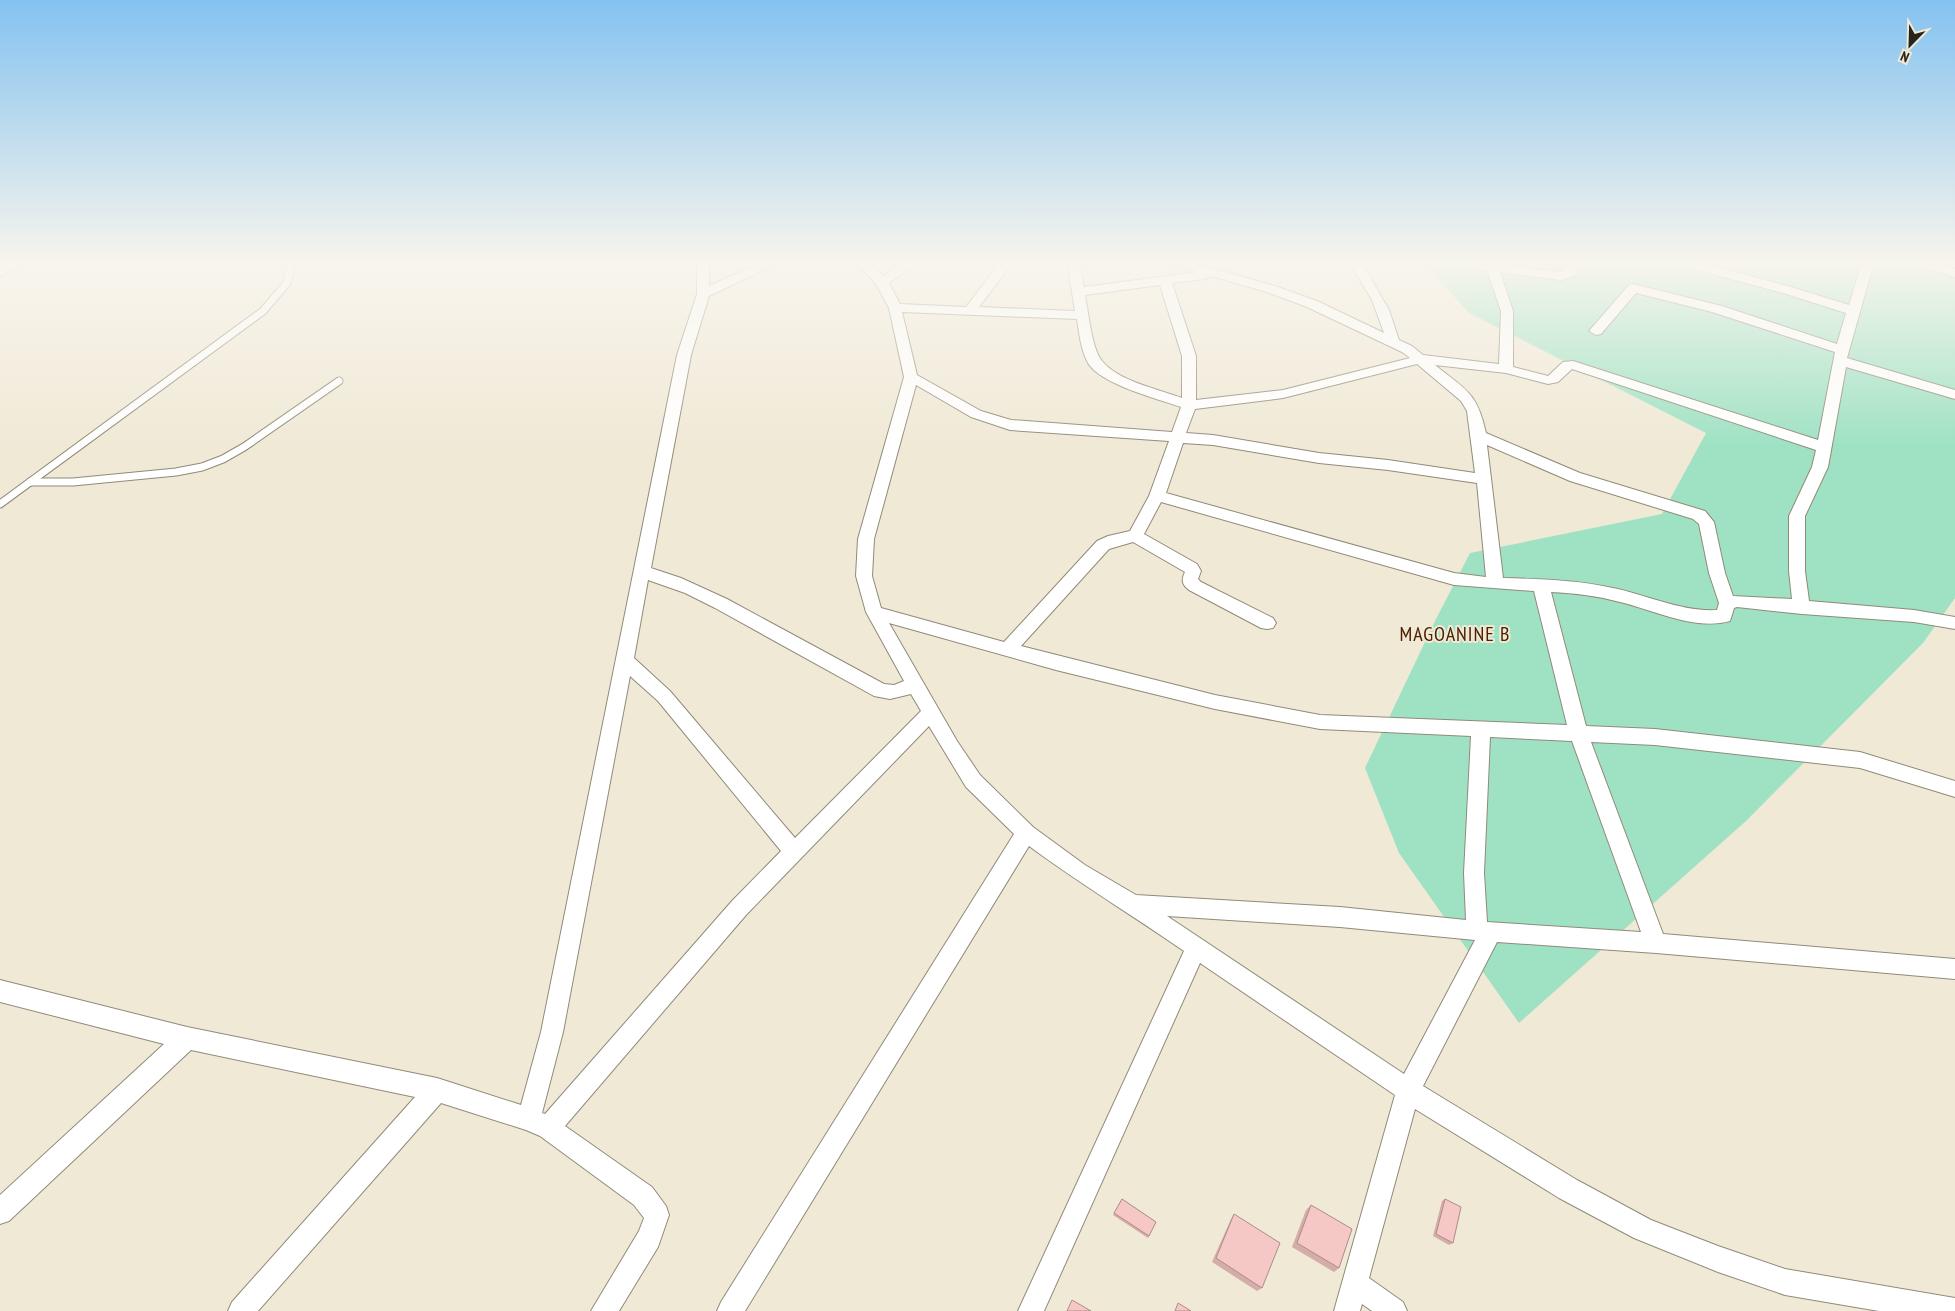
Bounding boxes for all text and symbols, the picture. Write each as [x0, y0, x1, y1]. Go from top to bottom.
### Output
north arrow [1885, 20, 1935, 70]
text: N [1898, 47, 1912, 67]
district label: MAGOANINE B [1399, 621, 1511, 647]

